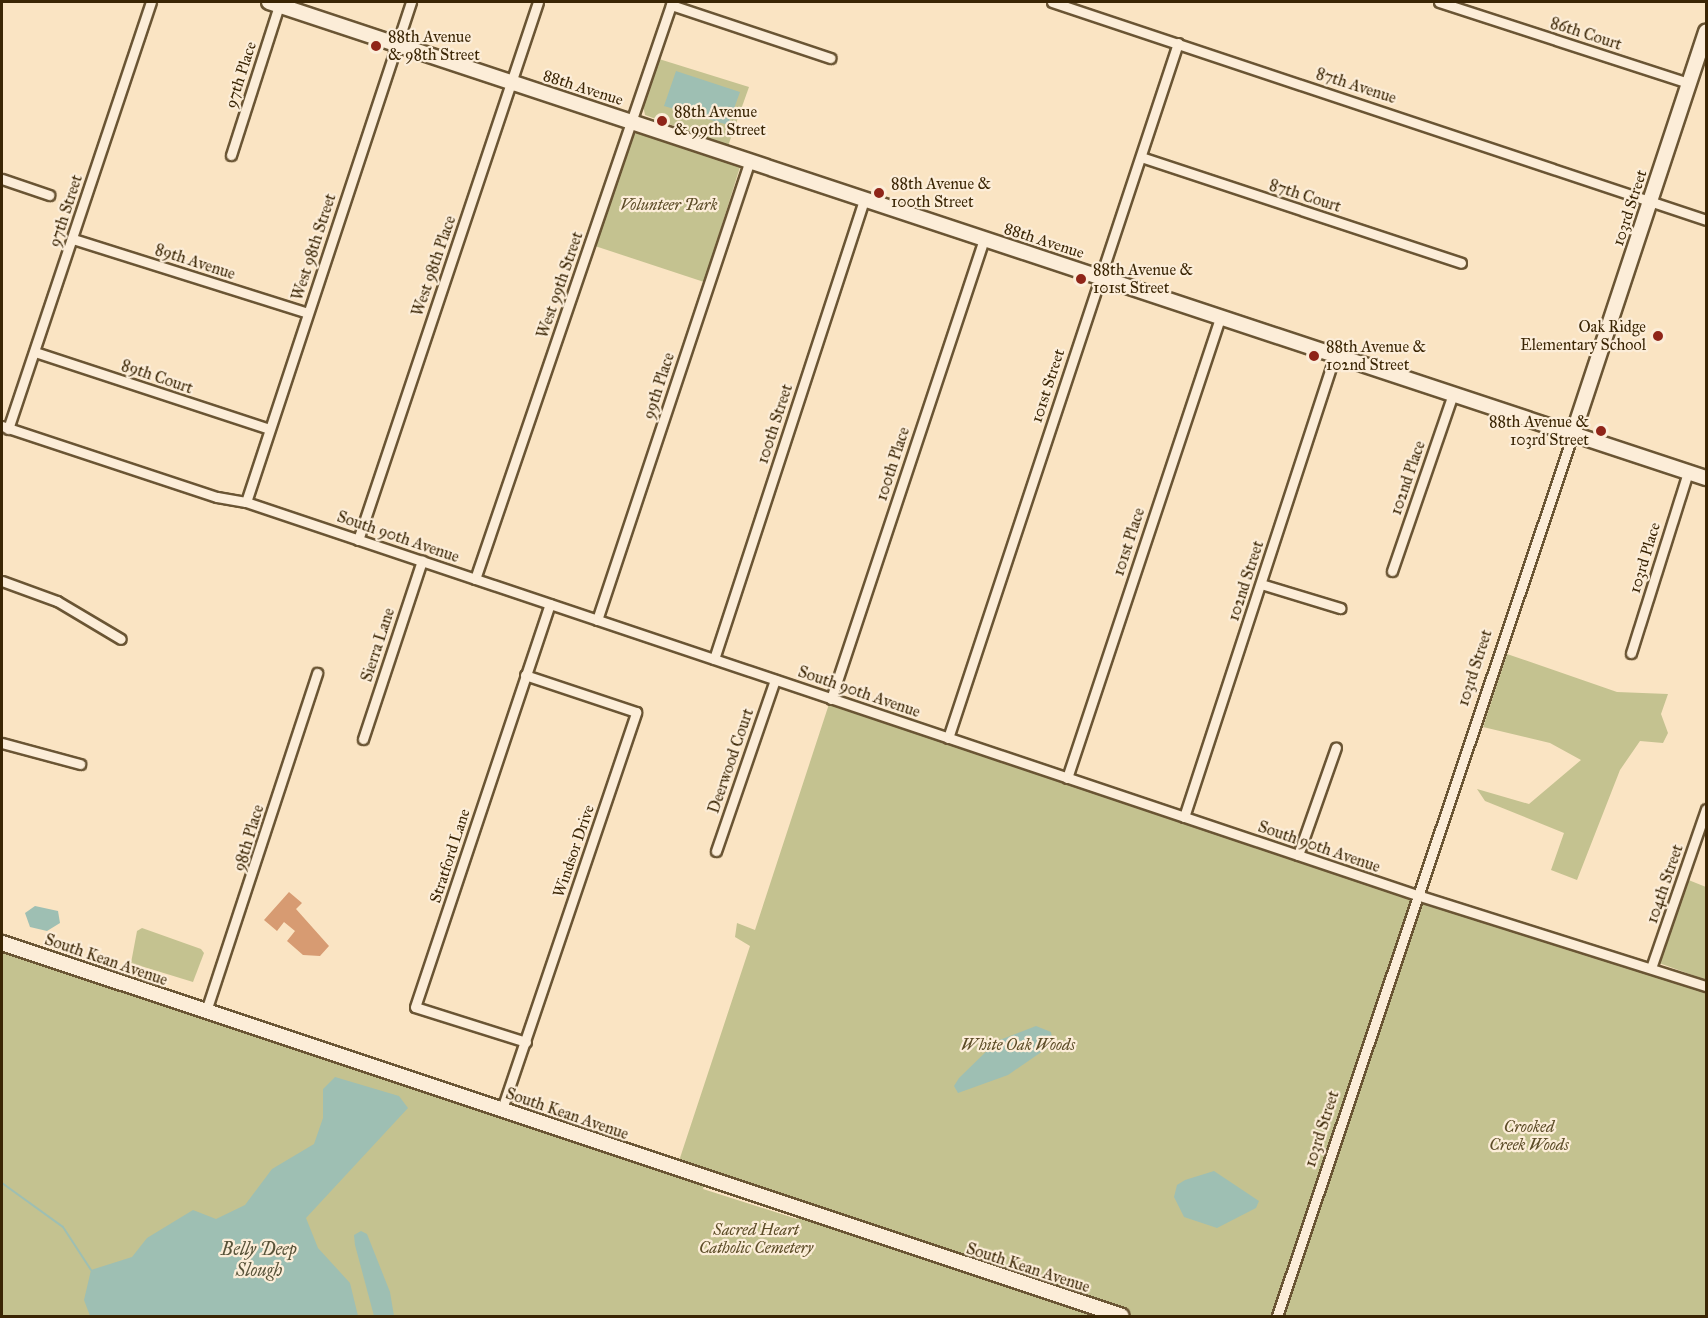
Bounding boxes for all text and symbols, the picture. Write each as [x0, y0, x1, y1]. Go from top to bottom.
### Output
street label: 86th Court [1548, 13, 1624, 55]
place label: 88th Avenue & 98th Street [388, 27, 480, 65]
street label: 97th Place [221, 39, 261, 111]
marker: 88th Avenue & 98th Street [369, 39, 383, 53]
street label: 87th Avenue [1314, 64, 1398, 108]
street label: 88th Avenue [541, 66, 625, 110]
place label: 88th Avenue & 99th Street [674, 102, 766, 140]
marker: 88th Avenue & 99th Street [655, 114, 669, 128]
street label: 103rd Street [1609, 167, 1651, 249]
street label: 97th Street [45, 172, 87, 250]
place label: 88th Avenue & 100th Street [891, 174, 991, 212]
street label: 87th Court [1267, 175, 1343, 217]
marker: 88th Avenue & 100th Street [872, 186, 886, 200]
street label: West 98th Street [288, 191, 340, 303]
park label: Volunteer Park [620, 195, 718, 215]
street label: West 98th Place [408, 213, 460, 319]
street label: 88th Avenue [1002, 219, 1086, 263]
street label: West 99th Street [533, 229, 587, 341]
street label: 89th Avenue [152, 240, 238, 284]
place label: 88th Avenue & 101st Street [1093, 260, 1193, 298]
marker: 88th Avenue & 101st Street [1074, 272, 1088, 286]
place label: Oak Ridge Elementary School [1520, 317, 1646, 355]
marker: Oak Ridge Elementary School [1651, 329, 1665, 343]
place label: 88th Avenue & 102nd Street [1326, 337, 1426, 375]
street label: 101st Street [1027, 347, 1069, 425]
marker: 88th Avenue & 102nd Street [1307, 349, 1321, 363]
street label: 99th Place [639, 350, 679, 422]
street label: 89th Court [119, 356, 195, 398]
street label: 100th Street [753, 382, 797, 466]
place label: 88th Avenue & 103rd Street [1489, 412, 1589, 450]
marker: 88th Avenue & 103rd Street [1594, 424, 1608, 438]
street label: 100th Place [872, 425, 914, 503]
street label: 102nd Place [1386, 438, 1430, 518]
street label: 101st Place [1109, 506, 1149, 578]
street label: South 90th Avenue [334, 507, 462, 567]
street label: 103rd Place [1625, 520, 1665, 596]
street label: 102nd Street [1224, 538, 1268, 624]
street label: Sierra Lane [357, 606, 399, 684]
street label: 103rd Street [1454, 627, 1496, 709]
street label: South 90th Avenue [795, 662, 923, 722]
street label: Deerwood Court [704, 706, 758, 816]
street label: 98th Place [230, 802, 268, 874]
street label: Windsor Drive [549, 802, 599, 900]
street label: Stratford Lane [426, 806, 474, 906]
street label: South 90th Avenue [1255, 817, 1383, 877]
street label: 104th Street [1643, 842, 1687, 926]
street label: South Kean Avenue [42, 930, 170, 990]
park label: White Oak Woods [961, 1035, 1075, 1055]
street label: South Kean Avenue [503, 1084, 631, 1144]
street label: 103rd Street [1301, 1088, 1343, 1170]
park label: Crooked Creek Woods [1489, 1117, 1569, 1155]
park label: Sacred Heart Catholic Cemetery [699, 1220, 813, 1258]
water label: Belly Deep Slough [221, 1239, 297, 1282]
street label: South Kean Avenue [964, 1239, 1092, 1297]

